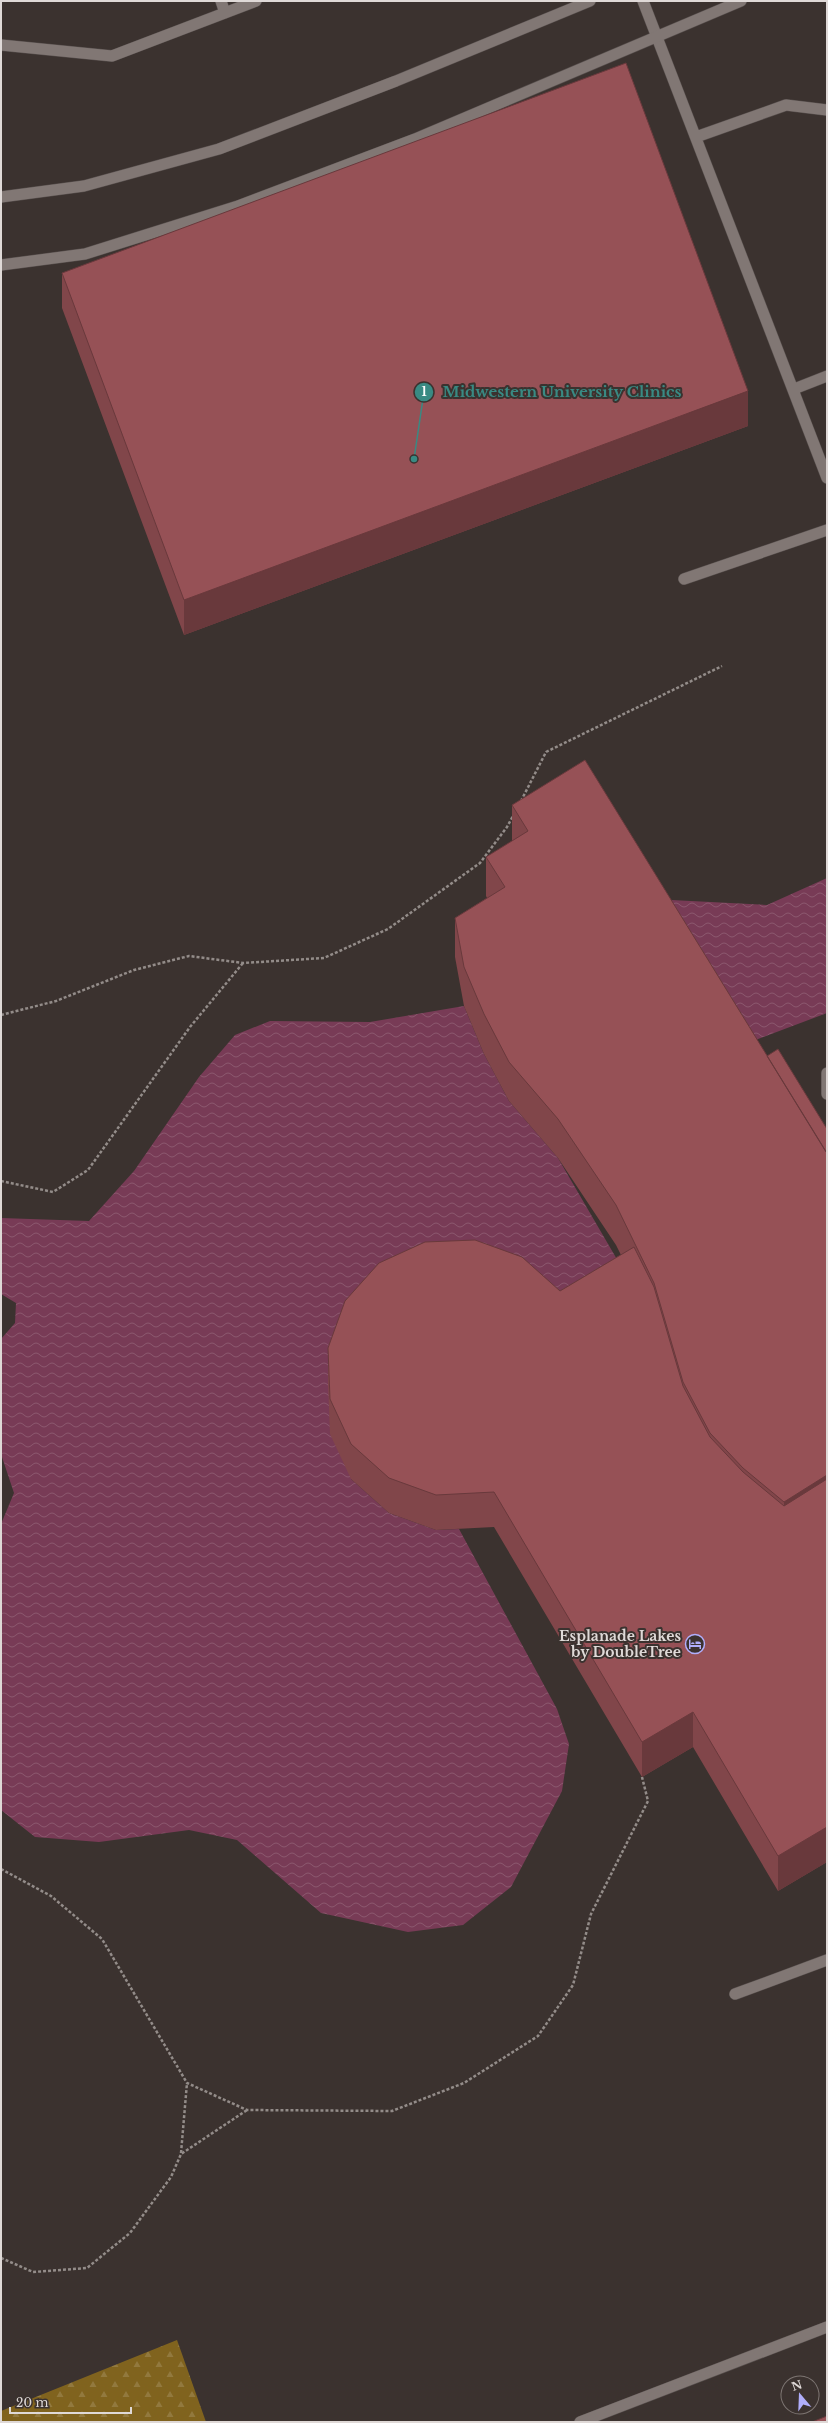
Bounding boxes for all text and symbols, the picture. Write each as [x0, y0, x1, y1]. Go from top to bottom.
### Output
callout: Midwestern University Clinics [414, 378, 690, 405]
text: Midwestern University Clinics [442, 382, 682, 401]
text: 1 [421, 384, 427, 399]
place label: Esplanade Lakes by DoubleTree [559, 1627, 681, 1661]
hotel icon: Esplanade Lakes by DoubleTree [684, 1633, 706, 1655]
north arrow [780, 2375, 820, 2415]
text: N [790, 2377, 805, 2394]
scale bar [10, 2389, 131, 2415]
text: 20 m [16, 2395, 48, 2410]

